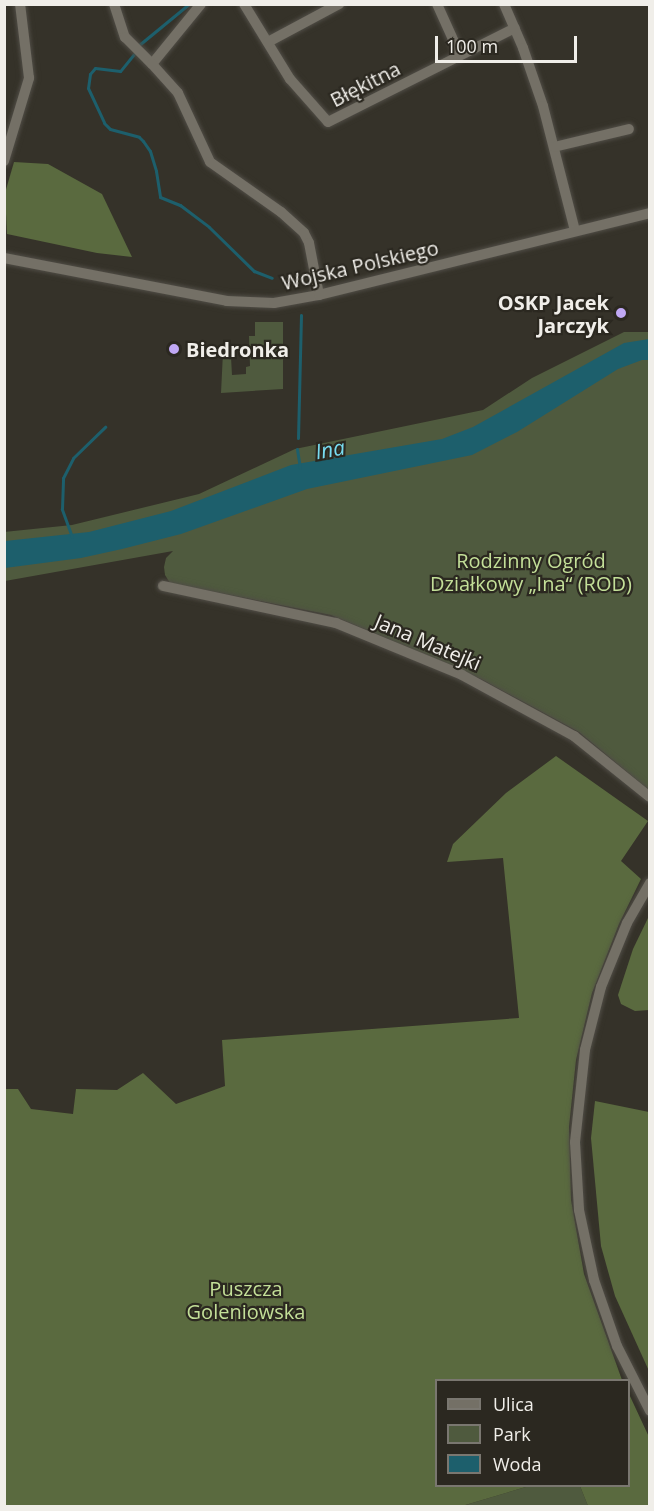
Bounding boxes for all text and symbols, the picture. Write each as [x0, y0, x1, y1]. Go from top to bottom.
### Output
scale bar [438, 24, 580, 62]
text: 100 m [446, 34, 498, 58]
street label: Błękitna [326, 56, 404, 112]
street label: Wojska Polskiego [279, 235, 441, 295]
place label: OSKP Jacek Jarczyk [498, 290, 609, 337]
marker: OSKP Jacek Jarczyk [614, 306, 628, 320]
place label: Biedronka [186, 337, 289, 361]
marker: Biedronka [167, 342, 181, 356]
water label: Ina [313, 434, 347, 464]
park label: Rodzinny Ogród Działkowy „Ina“ (ROD) [430, 548, 632, 595]
street label: Jana Matejki [371, 609, 485, 675]
park label: Puszcza Goleniowska [187, 1276, 305, 1323]
legend [435, 1379, 630, 1487]
text: Ulica [493, 1392, 534, 1416]
text: Park [493, 1422, 531, 1446]
text: Woda [493, 1452, 541, 1476]

